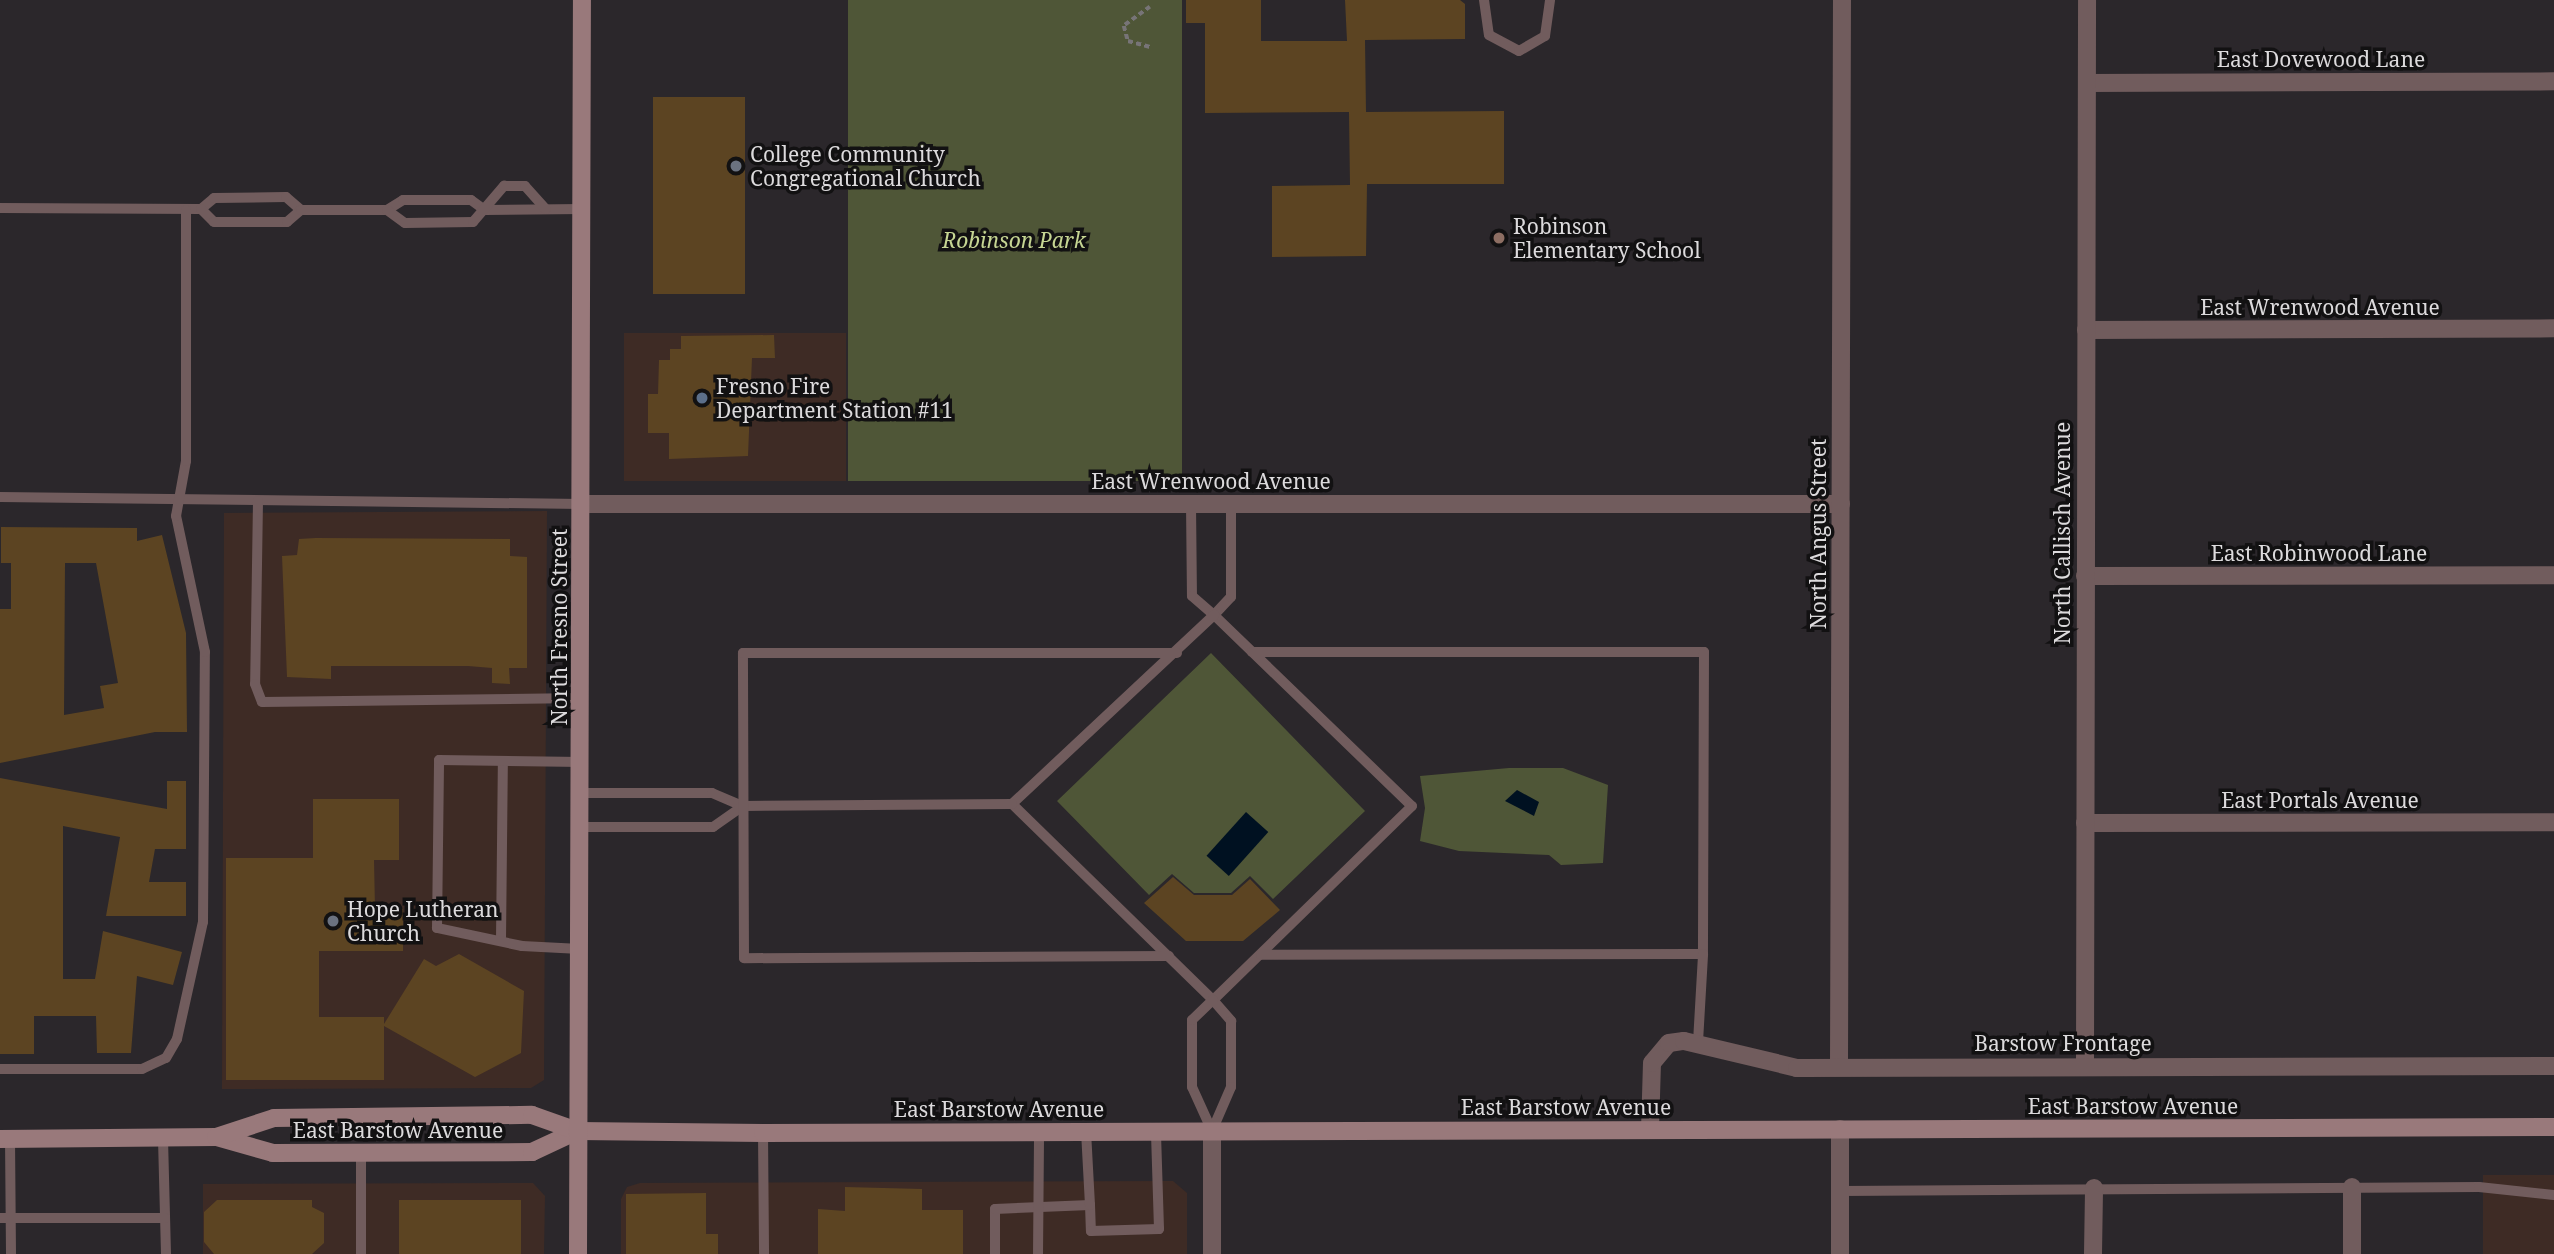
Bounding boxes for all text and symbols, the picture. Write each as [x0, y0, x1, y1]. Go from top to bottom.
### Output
street label: East Dovewood Lane [2217, 46, 2425, 72]
place label: College Community Congregational Church [750, 141, 981, 191]
marker: College Community Congregational Church [728, 158, 744, 174]
place label: Robinson Elementary School [1513, 213, 1701, 263]
park label: Robinson Park [942, 227, 1086, 253]
marker: Robinson Elementary School [1491, 230, 1507, 246]
street label: East Wrenwood Avenue [2200, 294, 2440, 320]
place label: Fresno Fire Department Station #11 [716, 373, 953, 423]
marker: Fresno Fire Department Station #11 [694, 390, 710, 406]
street label: North Callisch Avenue [2049, 422, 2075, 644]
street label: North Angus Street [1805, 439, 1831, 629]
street label: East Wrenwood Avenue [1091, 468, 1331, 494]
street label: North Fresno Street [546, 529, 572, 725]
street label: East Robinwood Lane [2211, 540, 2427, 566]
street label: East Portals Avenue [2221, 787, 2419, 813]
place label: Hope Lutheran Church [347, 896, 499, 946]
marker: Hope Lutheran Church [325, 913, 341, 929]
street label: Barstow Frontage [1974, 1030, 2152, 1056]
street label: East Barstow Avenue [2028, 1093, 2238, 1119]
street label: East Barstow Avenue [1461, 1094, 1671, 1120]
street label: East Barstow Avenue [894, 1096, 1104, 1122]
street label: East Barstow Avenue [293, 1117, 503, 1143]

